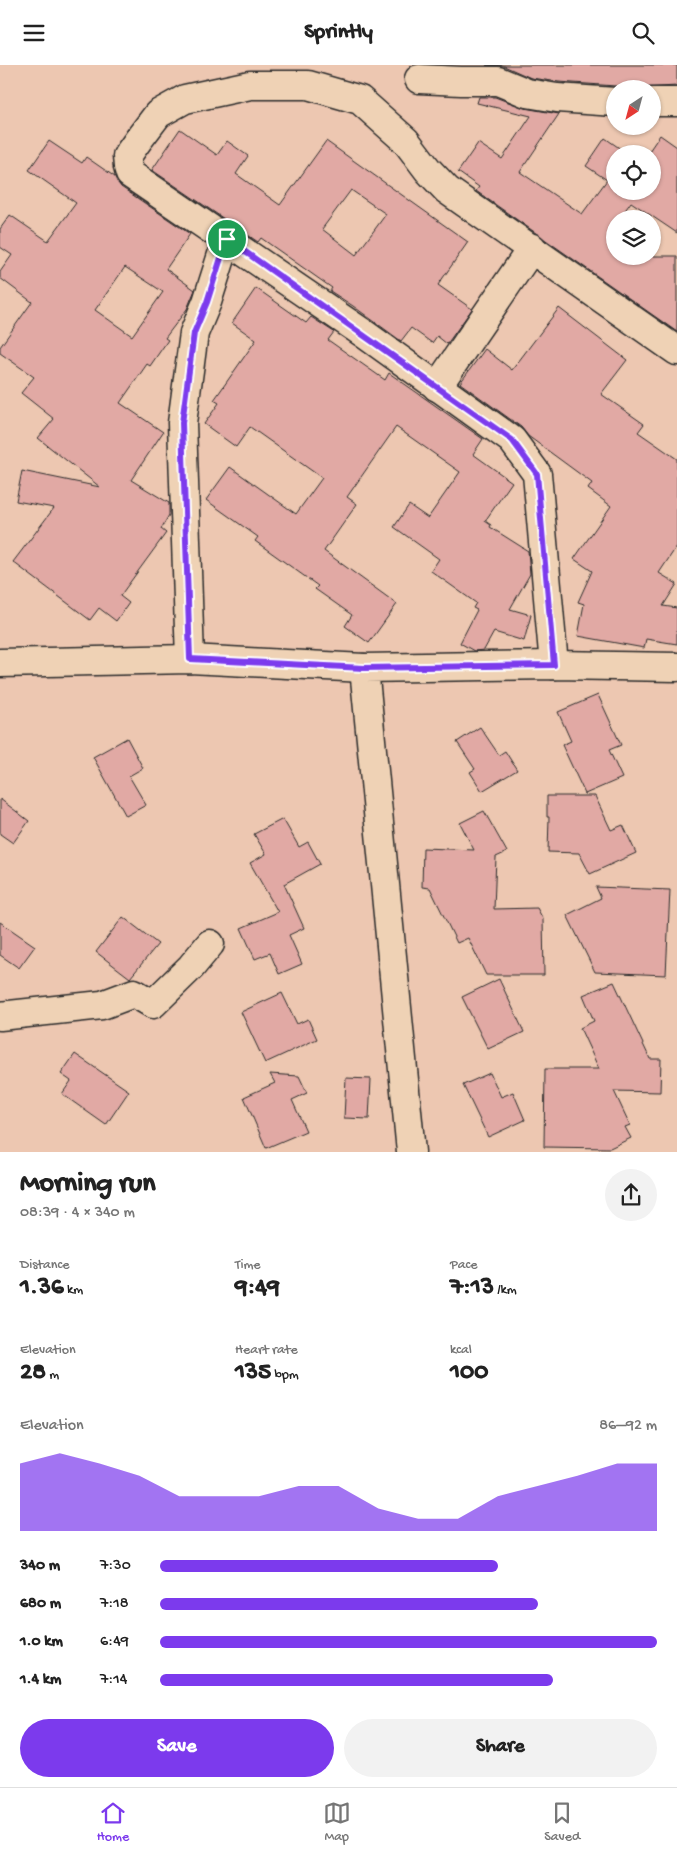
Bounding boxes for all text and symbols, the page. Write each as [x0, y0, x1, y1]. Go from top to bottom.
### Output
icon: menu [20, 19, 48, 47]
icon: search [629, 19, 657, 47]
text: Sprintly [304, 20, 373, 46]
north arrow [606, 80, 661, 135]
map controls [606, 80, 661, 265]
button: locate [606, 145, 661, 200]
button: layers [606, 210, 661, 265]
pin [206, 218, 248, 260]
icon: arrive [213, 225, 241, 253]
text: Morning run [20, 1168, 155, 1201]
button: share [605, 1169, 657, 1221]
text: 08:39 · 4 × 340 m [20, 1204, 135, 1223]
text: Distance [20, 1257, 69, 1274]
text: Time [235, 1257, 261, 1274]
text: Pace [450, 1257, 477, 1274]
text: 1.36 [20, 1274, 64, 1303]
text: 9:49 [235, 1274, 280, 1303]
text: 7:13 [450, 1274, 494, 1303]
text: km [64, 1282, 83, 1299]
text: /km [494, 1282, 517, 1299]
text: Elevation [20, 1342, 76, 1359]
text: Heart rate [235, 1342, 298, 1359]
text: kcal [450, 1342, 472, 1359]
text: 28 [20, 1359, 46, 1388]
text: 135 [235, 1359, 271, 1388]
text: 100 [450, 1359, 489, 1388]
text: m [46, 1367, 59, 1384]
text: bpm [271, 1367, 299, 1384]
text: Elevation [20, 1417, 84, 1436]
text: 86–92 m [599, 1417, 657, 1436]
text: 340 m [20, 1557, 60, 1576]
text: 7:30 [100, 1557, 131, 1576]
text: 680 m [20, 1595, 61, 1614]
text: 7:18 [100, 1595, 129, 1614]
text: 1.0 km [20, 1633, 63, 1652]
text: 6:49 [100, 1633, 129, 1652]
text: 1.4 km [20, 1671, 61, 1690]
text: 7:14 [100, 1671, 127, 1690]
button: Save [20, 1719, 334, 1777]
button: Share [344, 1719, 657, 1777]
tab: Home [97, 1799, 129, 1846]
tab: Map [323, 1799, 351, 1846]
tab: Saved [544, 1799, 580, 1846]

